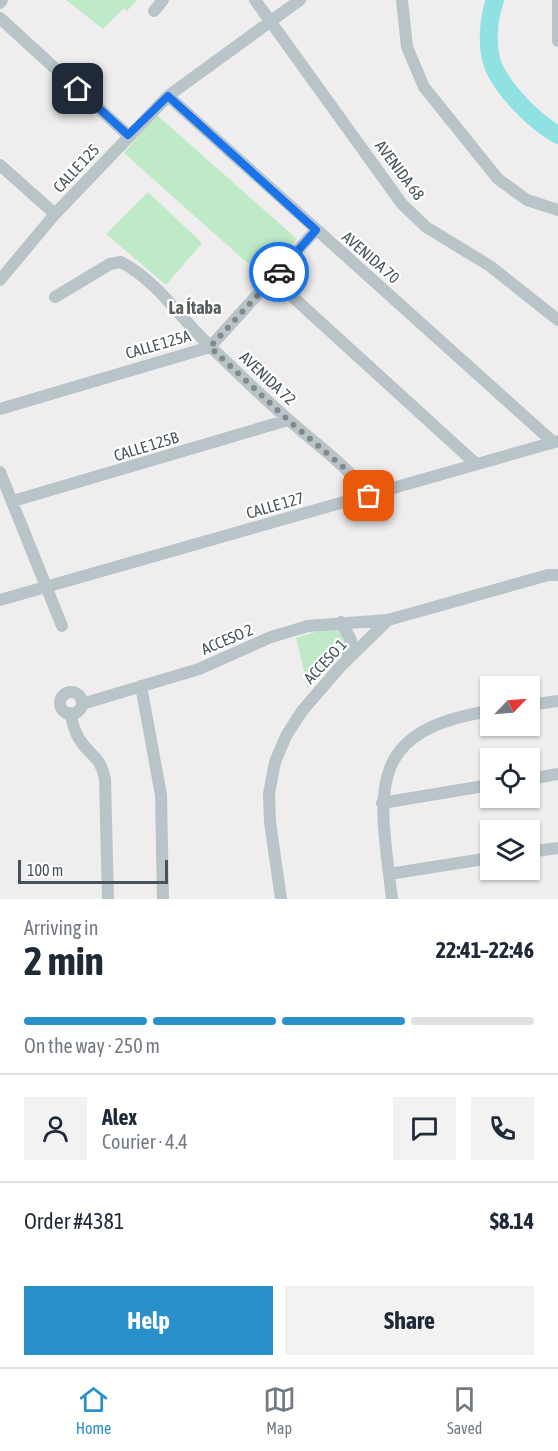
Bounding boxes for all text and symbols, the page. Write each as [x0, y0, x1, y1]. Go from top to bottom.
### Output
pin [52, 63, 103, 114]
icon: home [61, 72, 94, 105]
street label: AVENIDA 68 [372, 137, 428, 203]
street label: CALLE 125 [49, 140, 103, 196]
street label: AVENIDA 70 [339, 227, 403, 287]
courier [249, 242, 309, 302]
icon: car [263, 256, 296, 289]
district label: La Ítaba [169, 297, 221, 318]
street label: CALLE 125A [123, 326, 193, 362]
street label: AVENIDA 72 [236, 348, 300, 408]
street label: CALLE 125B [112, 428, 181, 464]
pin [343, 470, 394, 521]
icon: bag [352, 479, 385, 512]
street label: CALLE 127 [244, 488, 306, 522]
street label: ACCESO 2 [198, 620, 256, 658]
street label: ACCESO 1 [300, 635, 350, 687]
north arrow [480, 676, 540, 736]
map controls [480, 676, 540, 880]
button: locate [480, 748, 540, 808]
button: layers [480, 820, 540, 880]
scale bar [18, 857, 168, 884]
text: 100 m [27, 861, 63, 879]
text: Arriving in [24, 916, 98, 939]
text: 22:41–22:46 [436, 937, 534, 963]
text: 2 min [24, 939, 104, 983]
text: On the way · 250 m [24, 1034, 160, 1057]
button: person [24, 1097, 87, 1160]
button: chat [393, 1097, 456, 1160]
button: phone [471, 1097, 534, 1160]
text: Alex [102, 1104, 137, 1130]
text: Courier · 4.4 [102, 1130, 188, 1153]
text: Order #4381 [24, 1208, 124, 1234]
text: $8.14 [490, 1208, 534, 1234]
button: Help [24, 1286, 273, 1355]
button: Share [285, 1286, 534, 1355]
tab: Home [76, 1383, 111, 1437]
tab: Map [263, 1383, 296, 1437]
tab: Saved [447, 1383, 482, 1437]

